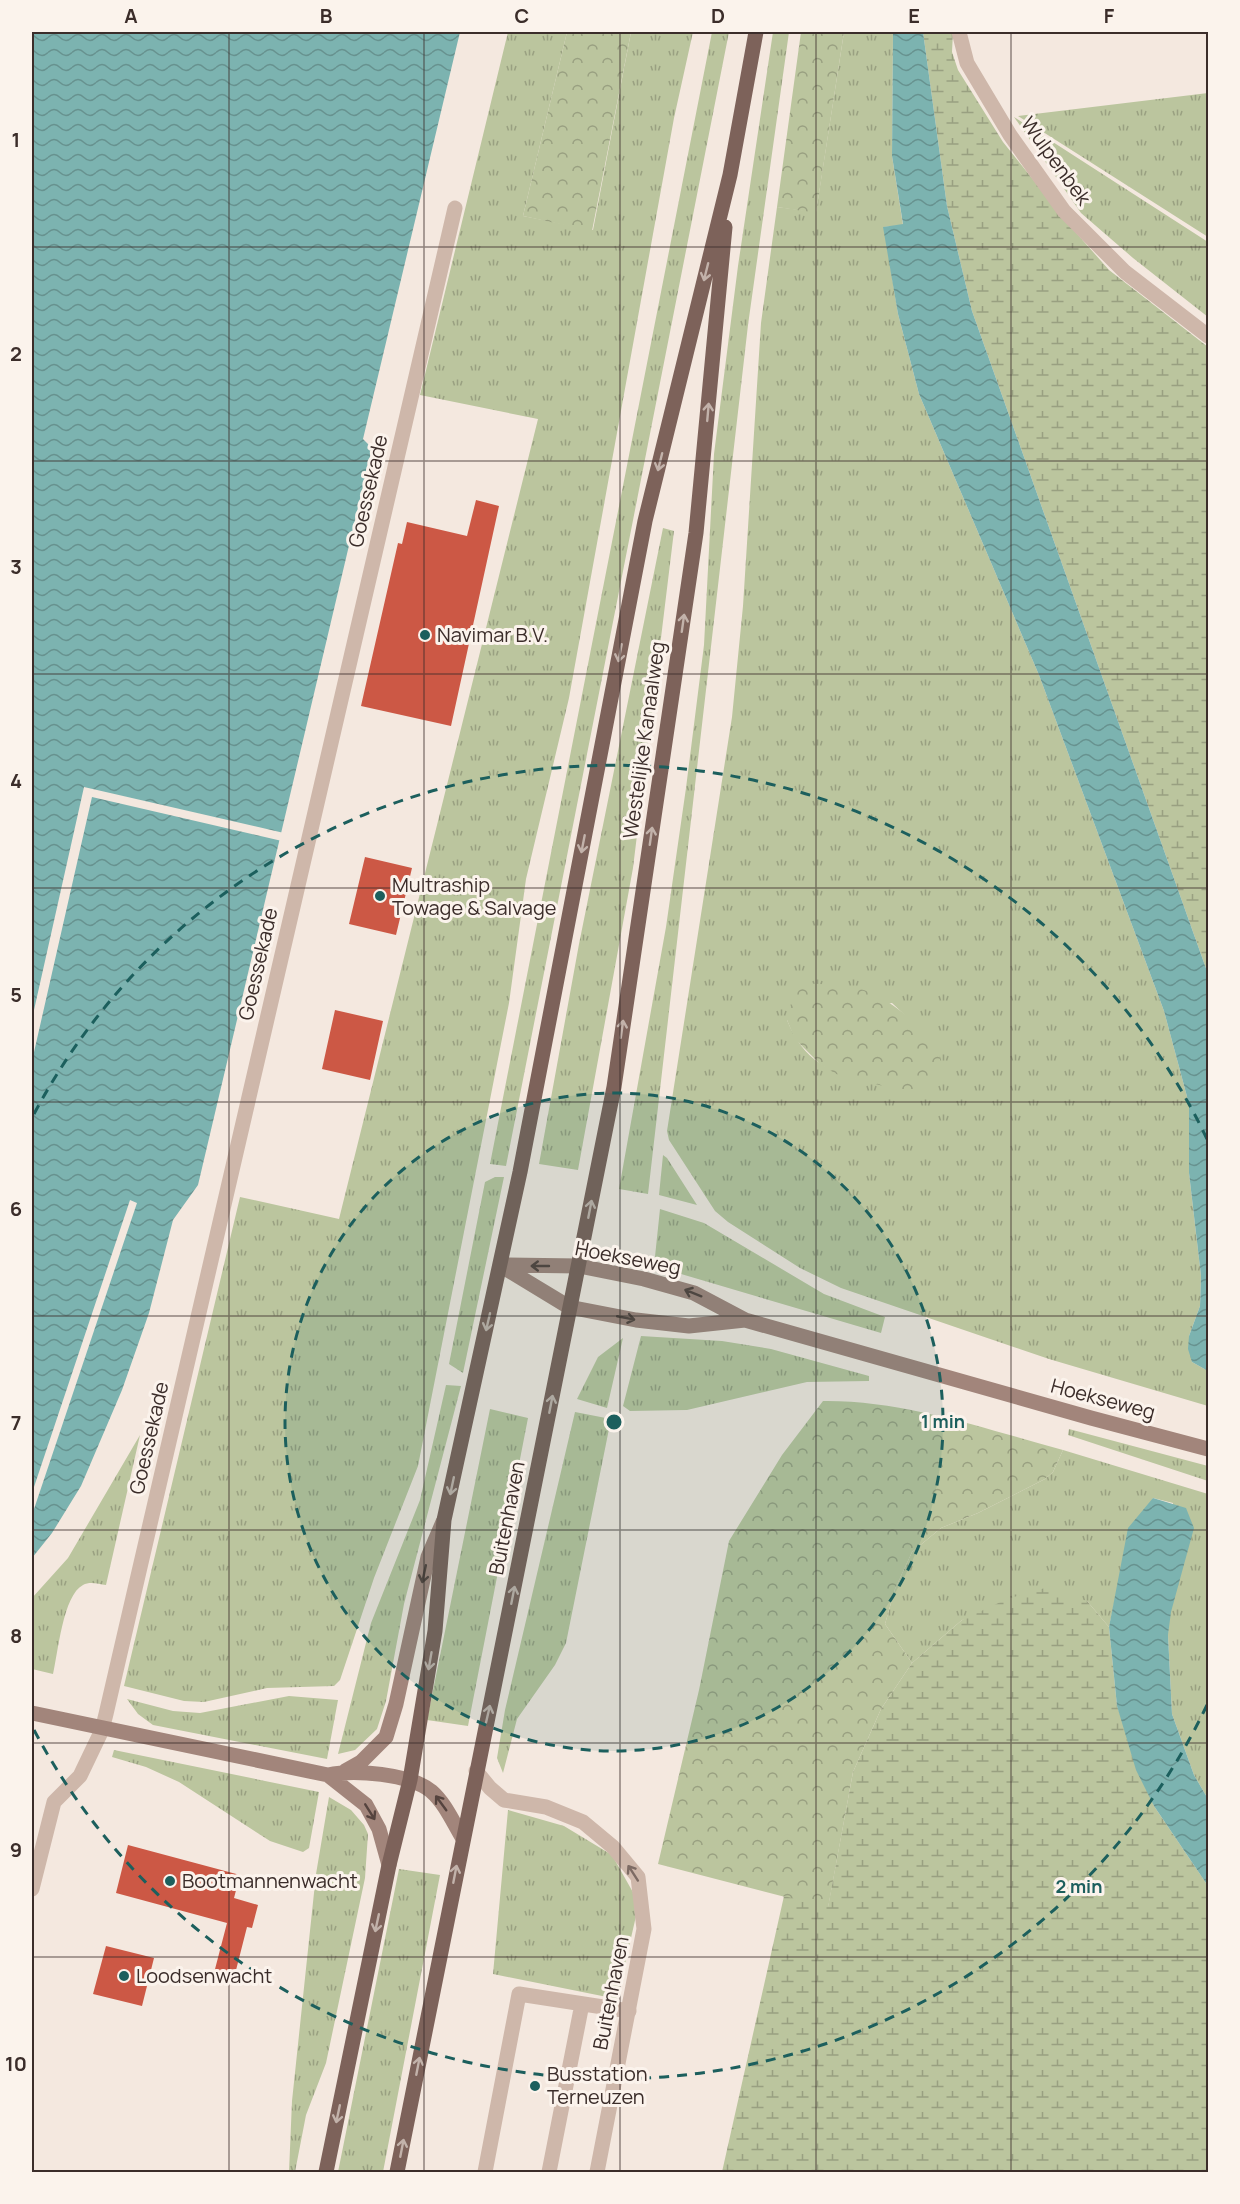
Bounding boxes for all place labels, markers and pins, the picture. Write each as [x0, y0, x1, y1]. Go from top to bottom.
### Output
place label: Navimar B.V. [437, 621, 548, 648]
marker: Navimar B.V. [418, 628, 432, 642]
place label: Multraship Towage & Salvage [392, 871, 557, 921]
marker: Multraship Towage & Salvage [373, 889, 387, 903]
centre of rings [604, 1412, 624, 1432]
place label: Bootmannenwacht [182, 1867, 358, 1894]
marker: Bootmannenwacht [163, 1874, 177, 1888]
place label: Loodsenwacht [136, 1962, 272, 1989]
marker: Loodsenwacht [117, 1969, 131, 1983]
place label: Busstation Terneuzen [547, 2060, 648, 2110]
marker: Busstation Terneuzen [528, 2079, 542, 2093]

